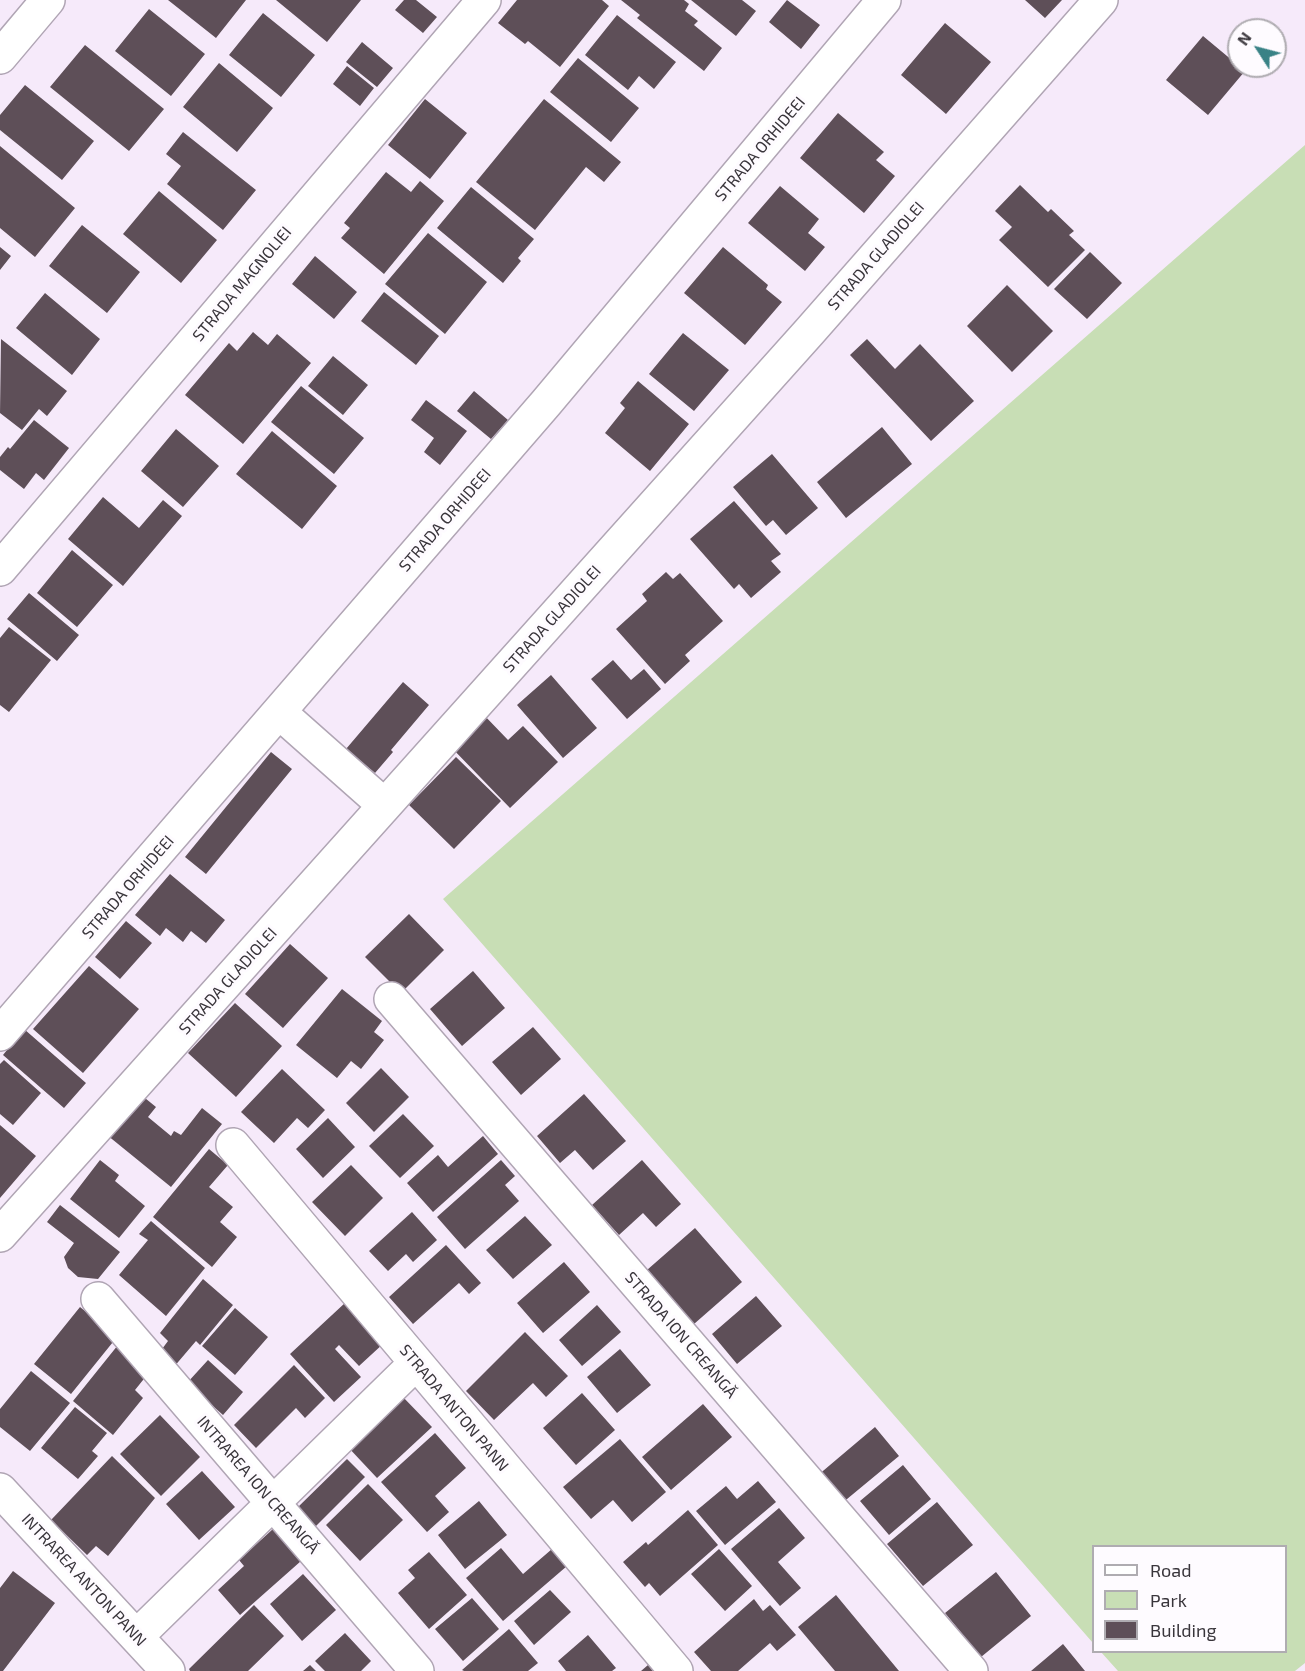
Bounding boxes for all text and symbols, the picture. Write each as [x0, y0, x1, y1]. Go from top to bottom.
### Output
north arrow [1227, 18, 1287, 78]
text: N [1233, 28, 1255, 49]
street label: STRADA ORHIDEEI [711, 93, 809, 205]
street label: STRADA GLADIOLEI [824, 198, 928, 314]
street label: STRADA MAGNOLIEI [188, 223, 296, 345]
street label: STRADA ORHIDEEI [395, 465, 495, 575]
street label: STRADA GLADIOLEI [499, 562, 605, 676]
street label: STRADA ORHIDEEI [78, 832, 178, 942]
street label: STRADA GLADIOLEI [175, 924, 281, 1038]
street label: STRADA ION CREANGĂ [621, 1268, 741, 1402]
street label: STRADA ANTON PANN [395, 1341, 513, 1475]
street label: INTRAREA ION CREANGĂ [193, 1412, 323, 1558]
street label: INTRAREA ANTON PANN [18, 1510, 150, 1650]
legend [1092, 1545, 1287, 1653]
text: Road [1150, 1559, 1191, 1581]
text: Park [1150, 1589, 1187, 1611]
text: Building [1150, 1619, 1217, 1641]

